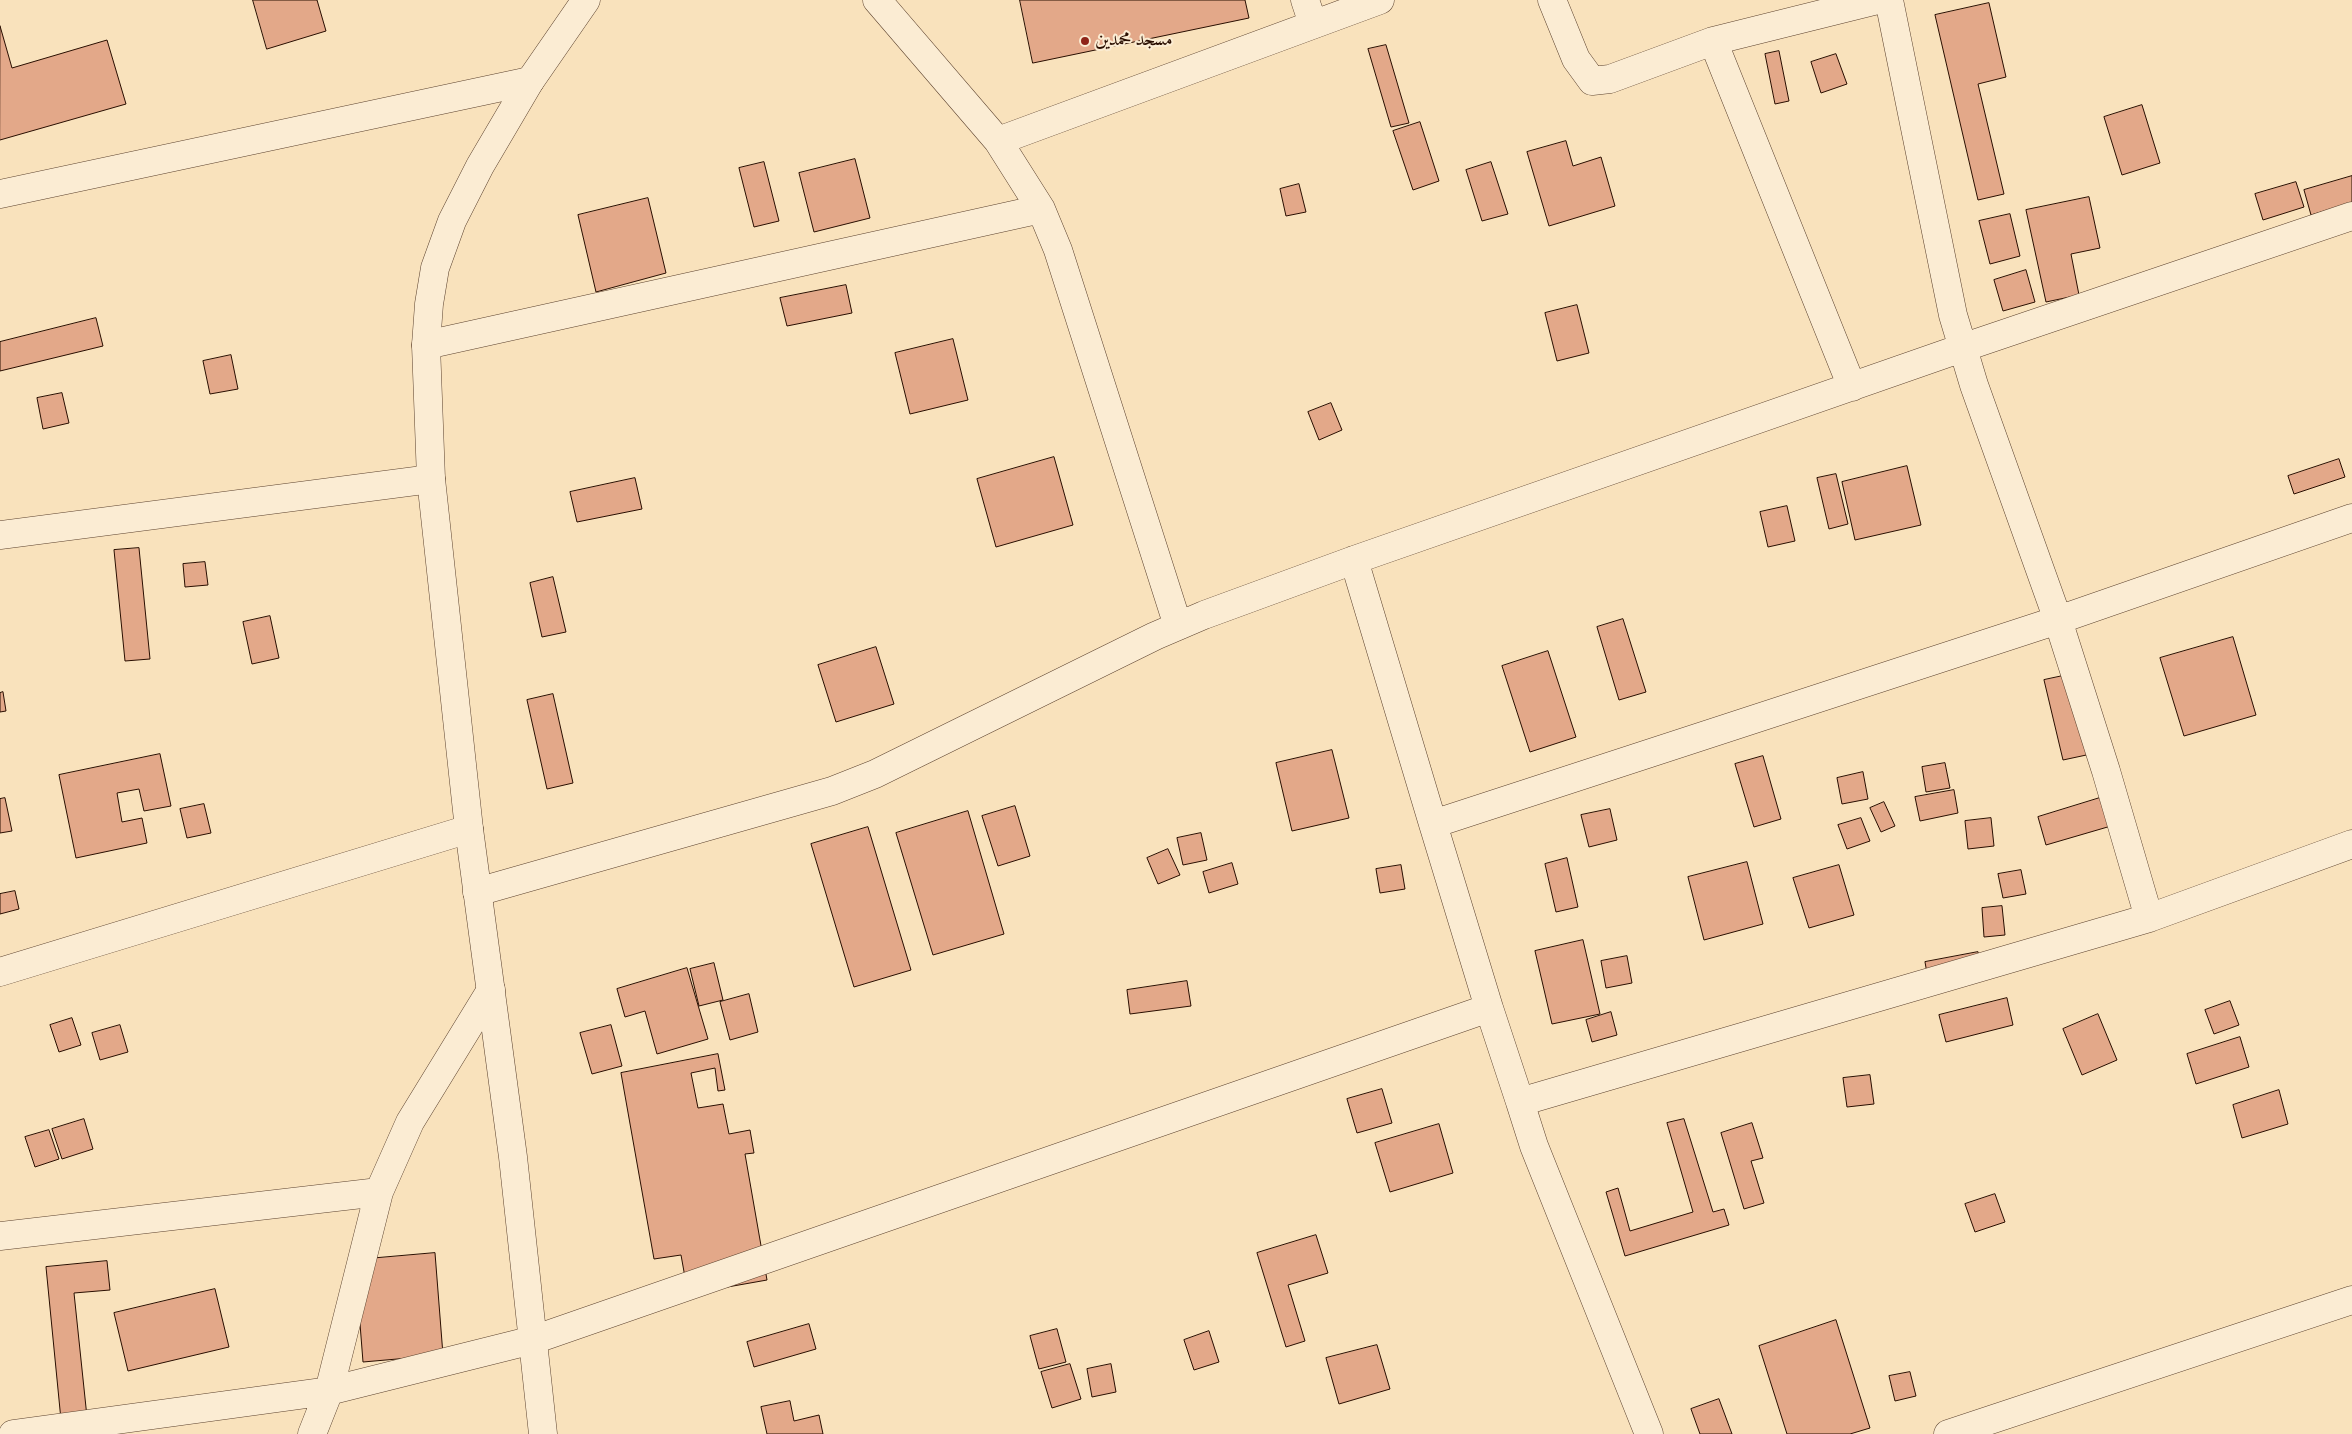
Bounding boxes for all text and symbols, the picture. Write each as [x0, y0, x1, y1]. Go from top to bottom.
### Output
place label: مسجد محمدين [1095, 30, 1173, 52]
marker: مسجد محمدين [1079, 35, 1091, 47]

